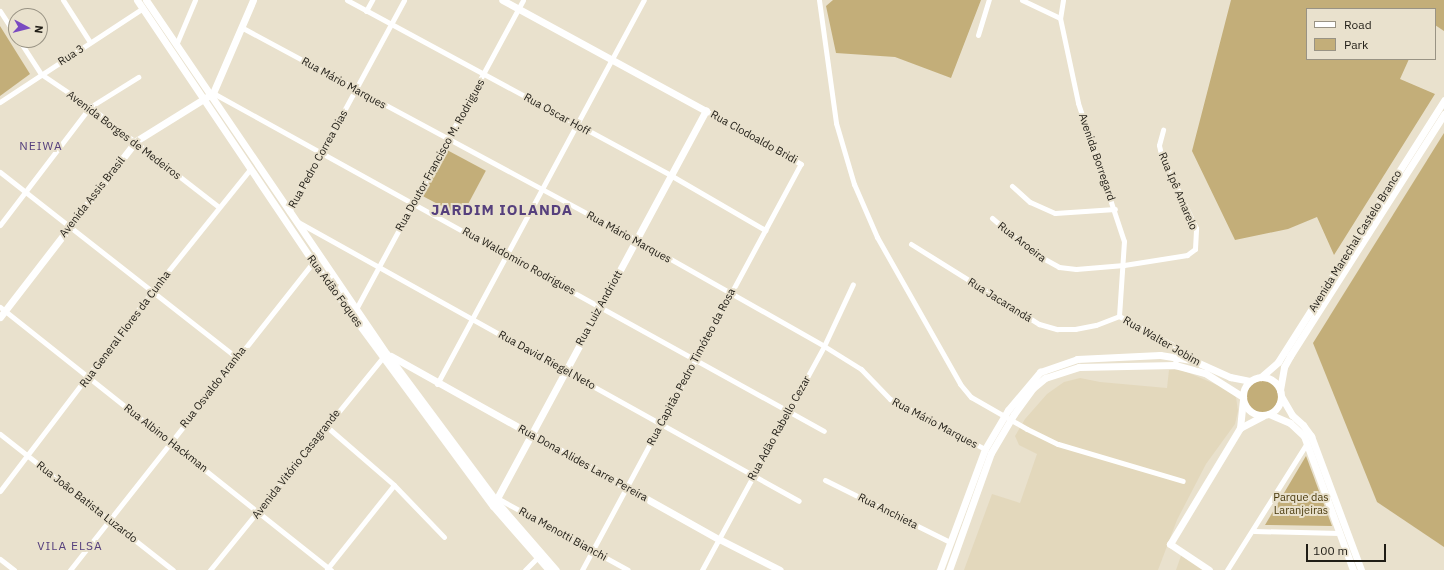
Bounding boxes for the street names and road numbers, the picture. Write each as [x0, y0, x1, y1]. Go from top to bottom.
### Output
street label: Rua 3 [56, 42, 86, 68]
street label: Rua Mário Marques [299, 54, 389, 112]
street label: Rua Doutor Francisco M. Rodrigues [392, 76, 488, 234]
street label: Avenida Borges de Medeiros [64, 88, 184, 182]
street label: Rua Oscar Hoff [521, 90, 593, 138]
street label: Rua Pedro Correa Dias [286, 108, 350, 210]
street label: Rua Clodoaldo Bridi [708, 108, 800, 166]
street label: Avenida Borregard [1076, 112, 1118, 202]
street label: Rua Ipê Amarelo [1156, 150, 1200, 232]
street label: Avenida Assis Brasil [56, 154, 128, 240]
street label: Avenida Marechal Castelo Branco [1306, 168, 1404, 314]
street label: Rua Mário Marques [584, 208, 674, 266]
street label: Rua Aroeira [995, 219, 1049, 265]
street label: Rua Waldomiro Rodrigues [460, 224, 578, 298]
street label: Rua Adão Foques [304, 252, 366, 330]
street label: Rua General Flores da Cunha [77, 268, 173, 390]
street label: Rua Luiz Andriott [573, 268, 625, 348]
street label: Rua Jacarandá [966, 275, 1034, 325]
street label: Rua Capitão Pedro Timóteo da Rosa [644, 286, 738, 448]
street label: Rua Walter Jobim [1121, 313, 1203, 369]
street label: Rua David Riegel Neto [496, 328, 598, 392]
street label: Rua Osvaldo Aranha [177, 344, 249, 430]
street label: Rua Adão Rabello Cezar [745, 373, 813, 483]
street label: Rua Mário Marques [890, 395, 980, 451]
street label: Rua Albino Hackman [121, 401, 211, 475]
street label: Avenida Vitório Casagrande [249, 407, 343, 521]
street label: Rua Dona Alides Larre Pereira [516, 422, 650, 504]
street label: Rua João Batista Luzardo [34, 458, 140, 546]
street label: Rua Anchieta [856, 490, 920, 532]
street label: Rua Menotti Bianchi [517, 504, 609, 564]

